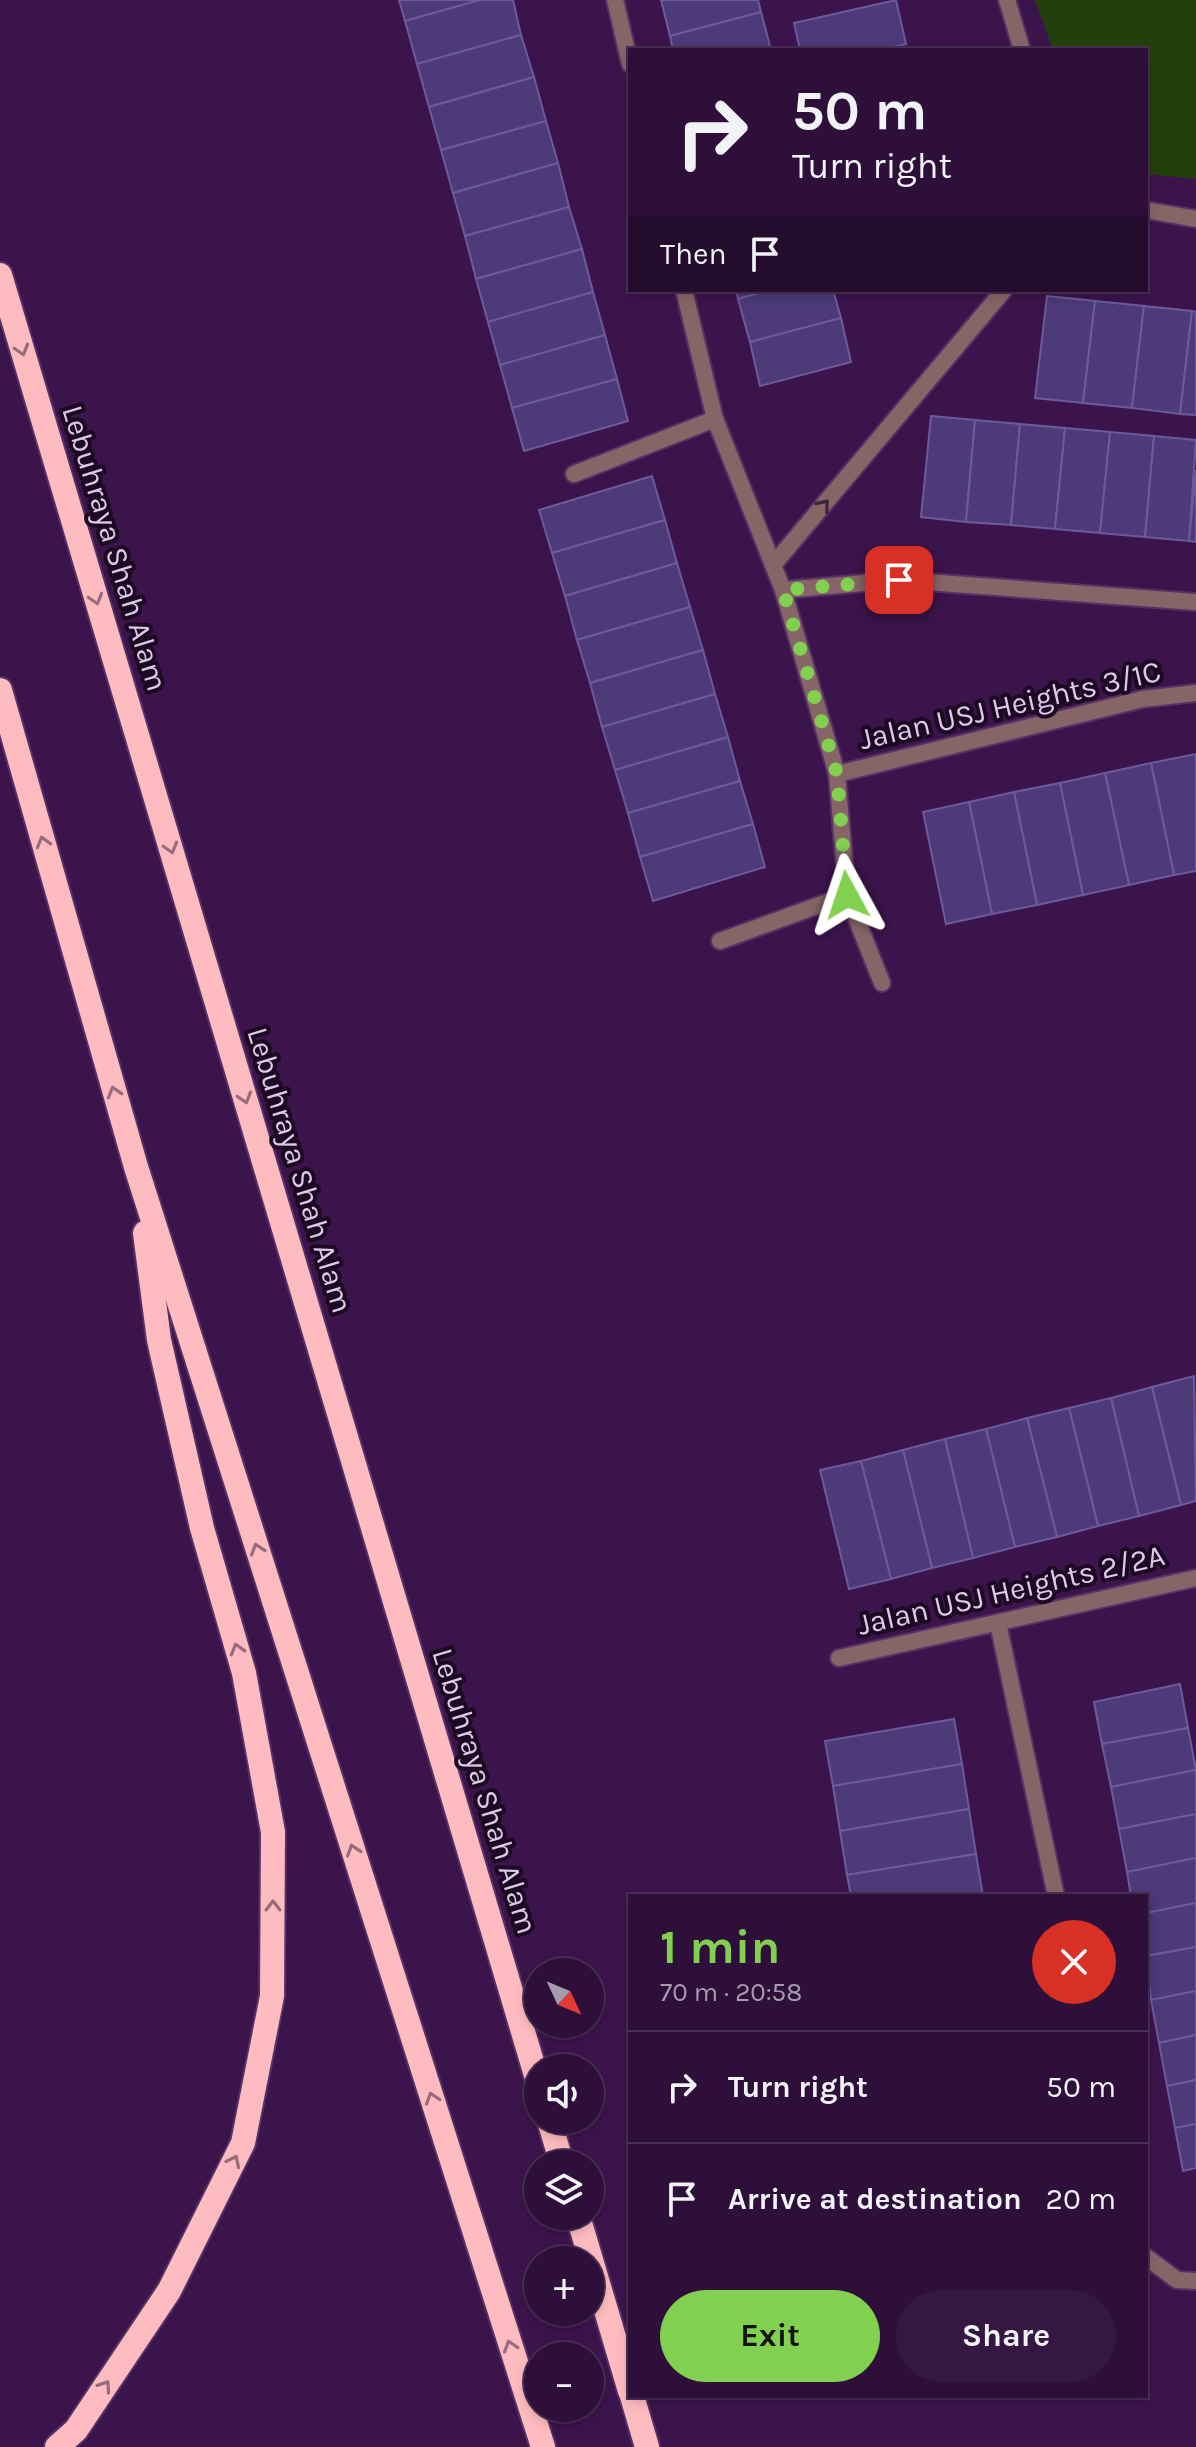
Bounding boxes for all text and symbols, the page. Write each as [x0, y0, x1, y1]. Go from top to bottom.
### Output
text: 50 m [792, 78, 927, 143]
icon: right [660, 80, 764, 184]
text: Turn right [792, 145, 952, 187]
icon: arrive [743, 232, 787, 276]
text: Then [660, 236, 727, 272]
one-way arrow [13, 343, 29, 356]
street label: Lebuhraya Shah Alam [54, 401, 176, 695]
one-way arrow [814, 500, 829, 514]
pin [865, 546, 933, 614]
icon: arrive [877, 558, 921, 602]
one-way arrow [87, 592, 103, 606]
street label: Jalan USJ Heights 3/1C [856, 653, 1164, 757]
one-way arrow [36, 835, 52, 849]
one-way arrow [162, 841, 178, 855]
position arrow [805, 853, 889, 937]
street label: Lebuhraya Shah Alam [239, 1023, 361, 1317]
one-way arrow [107, 1085, 123, 1099]
one-way arrow [236, 1090, 252, 1104]
street label: Jalan USJ Heights 2/2A [854, 1537, 1168, 1643]
one-way arrow [250, 1543, 266, 1557]
one-way arrow [230, 1643, 246, 1657]
street label: Lebuhraya Shah Alam [424, 1644, 546, 1938]
one-way arrow [346, 1844, 362, 1858]
one-way arrow [264, 1899, 282, 1912]
text: 1 min [660, 1919, 780, 1975]
button: close [1032, 1920, 1116, 2004]
north arrow [524, 1958, 604, 2038]
map controls [524, 1958, 604, 2422]
text: 70 m · 20:58 [660, 1977, 802, 2008]
button: sound [524, 2054, 604, 2134]
icon: right [660, 2065, 704, 2109]
text: Turn right [728, 2069, 868, 2105]
text: 50 m [1046, 2069, 1116, 2105]
one-way arrow [425, 2092, 441, 2106]
button: layers [524, 2150, 604, 2230]
one-way arrow [224, 2154, 240, 2169]
icon: arrive [660, 2177, 704, 2221]
text: Arrive at destination [728, 2181, 1022, 2217]
text: 20 m [1046, 2181, 1116, 2217]
button: + [524, 2246, 604, 2326]
button: Exit [660, 2290, 880, 2382]
button: Share [896, 2290, 1116, 2382]
one-way arrow [504, 2340, 520, 2354]
button: − [524, 2342, 604, 2422]
one-way arrow [96, 2381, 111, 2395]

